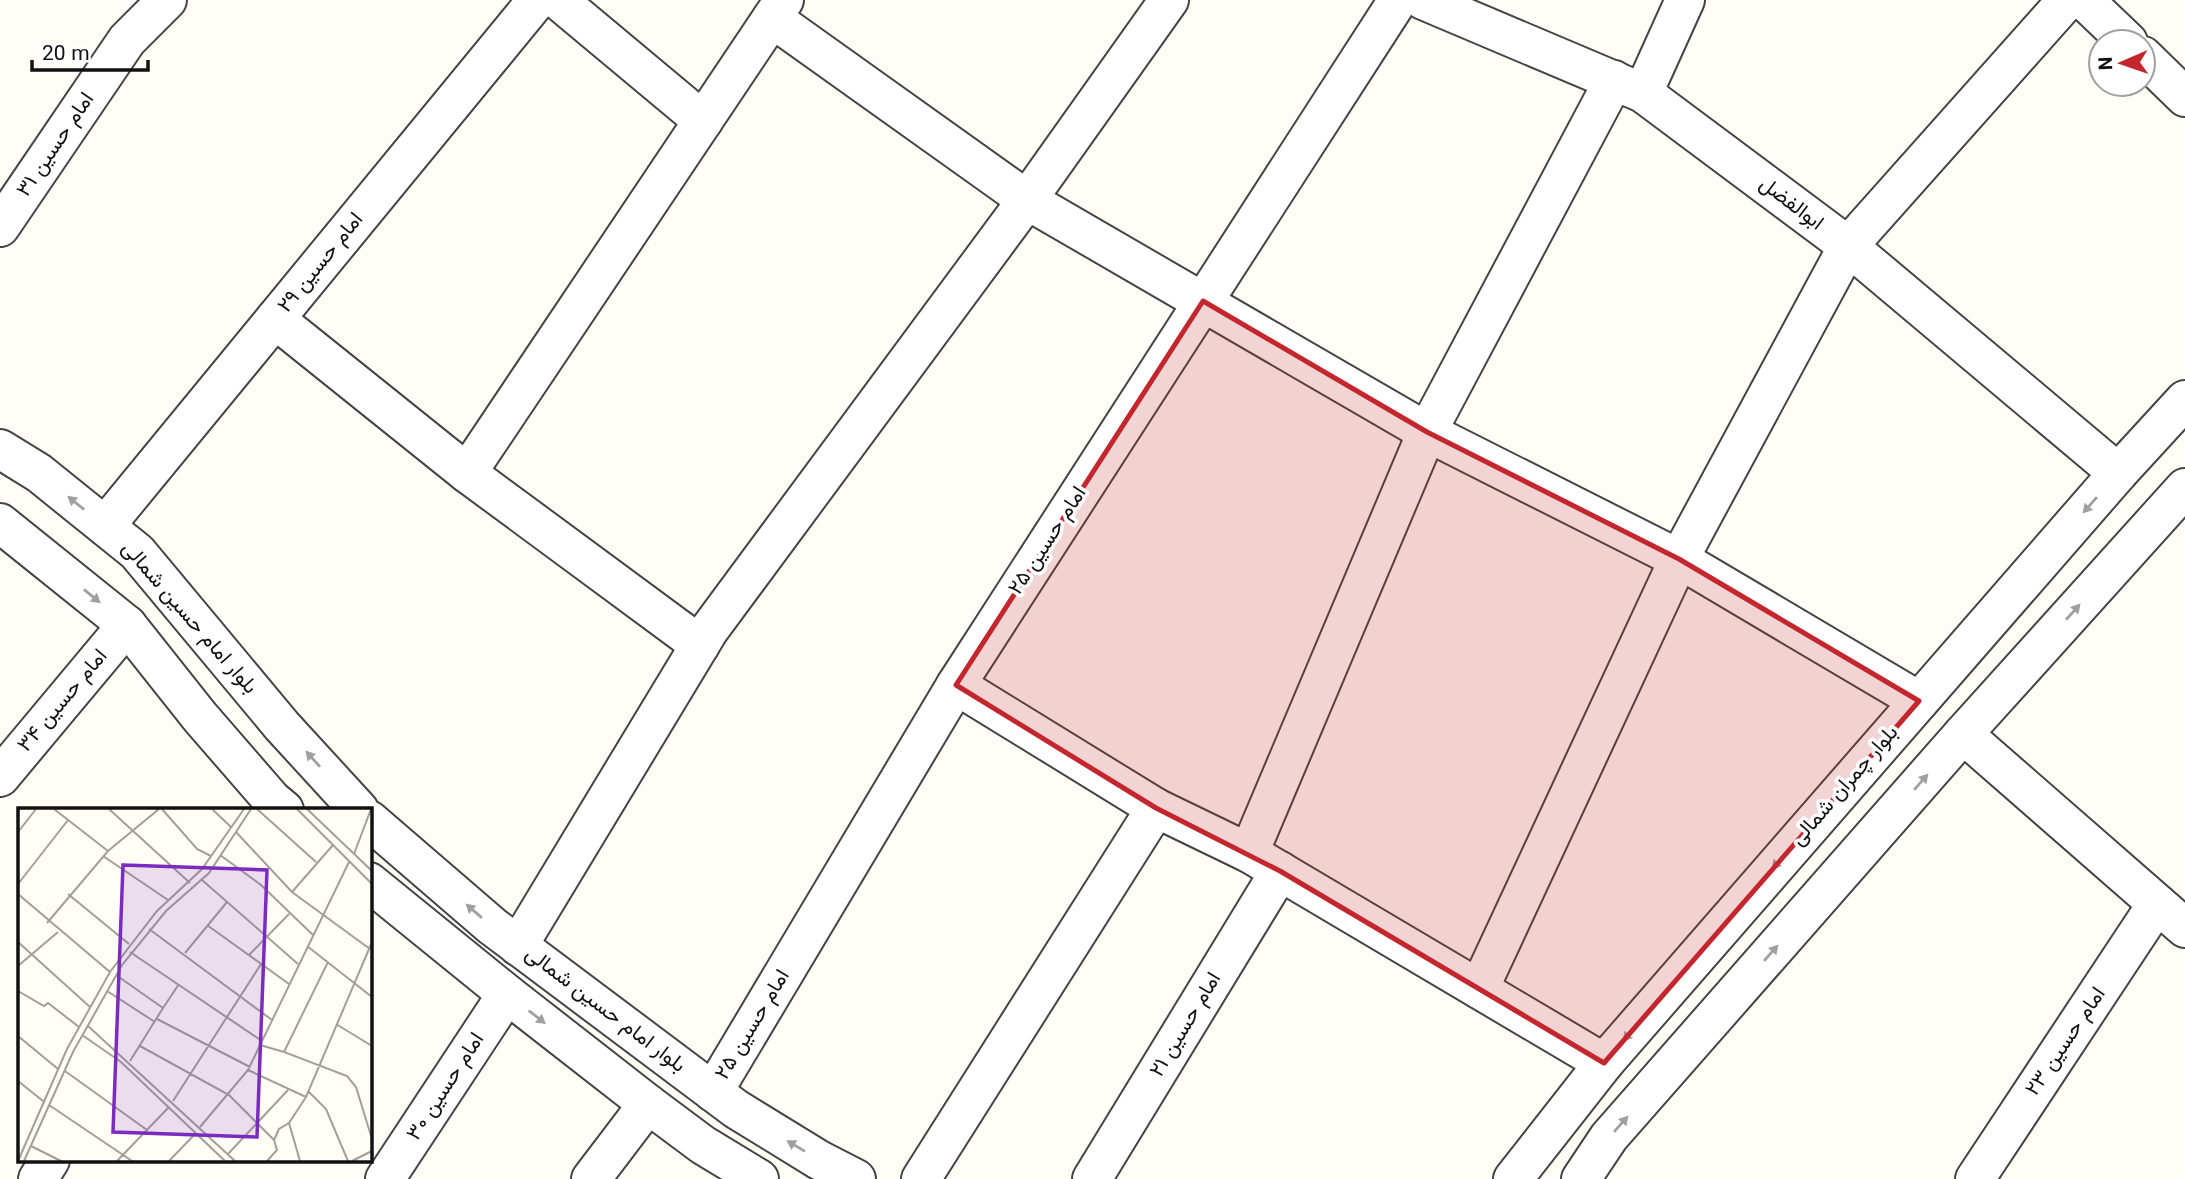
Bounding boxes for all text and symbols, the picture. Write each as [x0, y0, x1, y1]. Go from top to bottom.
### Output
scale bar [32, 28, 147, 72]
north arrow [2087, 28, 2157, 98]
text: 20 m [42, 38, 90, 71]
text: N [2093, 56, 2122, 71]
street label: امام حسین ۳۱ [9, 86, 103, 204]
street label: ابوالفضل [1752, 169, 1830, 239]
street label: امام حسین ۲۹ [270, 205, 372, 321]
street label: امام حسین ۲۵ [1000, 480, 1096, 602]
one-way arrow [68, 496, 85, 511]
one-way arrow [2082, 496, 2098, 514]
street label: بلوار امام حسین شمالی [113, 534, 265, 702]
one-way arrow [83, 588, 100, 603]
one-way arrow [2065, 604, 2080, 621]
street label: امام حسین ۳۴ [10, 642, 116, 760]
street label: بلوار چمران شمالی [1783, 718, 1907, 854]
one-way arrow [305, 751, 321, 768]
one-way arrow [1913, 773, 1929, 791]
inset map [18, 808, 371, 1162]
one-way arrow [1771, 852, 1787, 870]
one-way arrow [465, 903, 483, 919]
street label: بلوار امام حسین شمالی [517, 938, 693, 1082]
one-way arrow [1763, 944, 1779, 962]
street label: امام حسین ۲۵ [707, 963, 799, 1087]
street label: امام حسین ۲۱ [1142, 966, 1230, 1084]
street label: امام حسین ۲۳ [2017, 981, 2115, 1103]
one-way arrow [527, 1009, 545, 1024]
one-way arrow [1623, 1024, 1638, 1041]
street label: امام حسین ۳۰ [399, 1026, 493, 1148]
one-way arrow [1613, 1115, 1629, 1133]
one-way arrow [787, 1139, 806, 1152]

